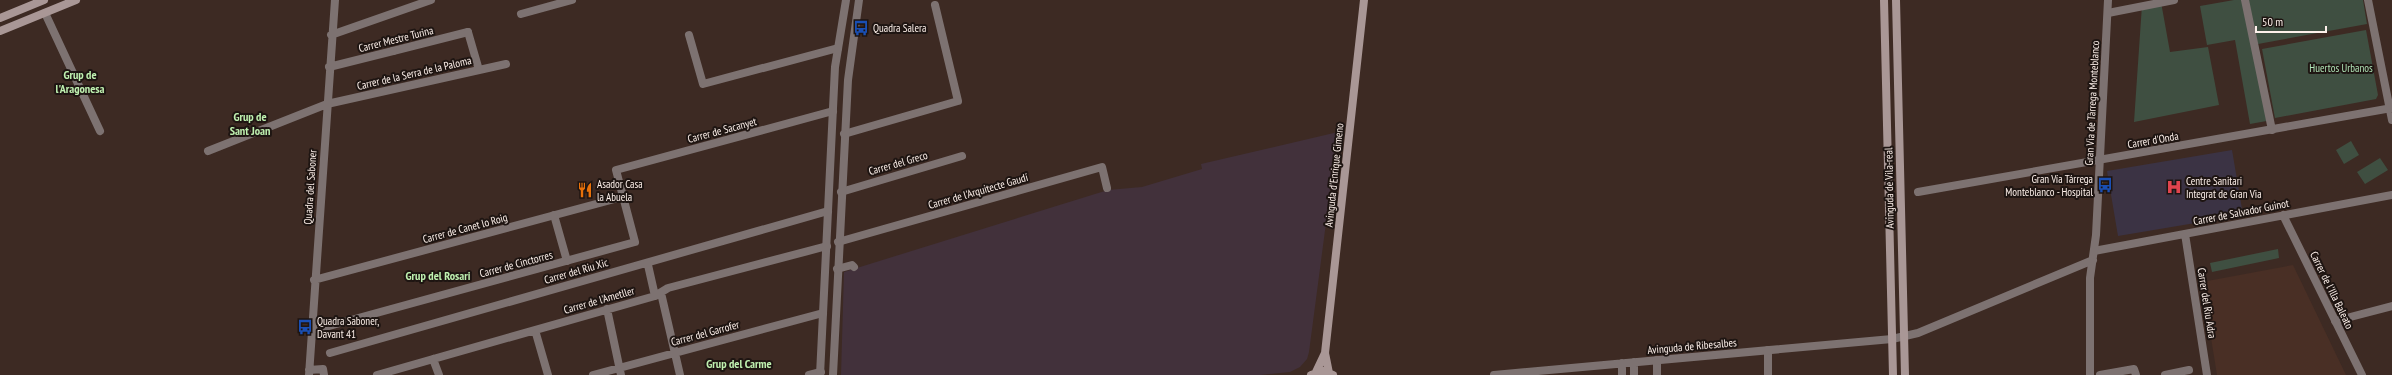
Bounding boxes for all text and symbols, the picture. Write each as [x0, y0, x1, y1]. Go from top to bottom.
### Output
scale bar [2256, 8, 2326, 34]
text: 50 m [2262, 14, 2283, 29]
bus stop icon: Quadra Salera [852, 19, 870, 37]
place label: Quadra Salera [873, 21, 926, 35]
street label: Carrer Mestre Turina [357, 23, 435, 55]
street label: Gran Via de Tàrrega Monteblanco [2082, 40, 2102, 166]
street label: Carrer de la Serra de la Paloma [355, 53, 473, 93]
park label: Huertos Urbanos [2309, 61, 2373, 75]
district label: Grup de l'Aragonesa [55, 67, 105, 96]
district label: Grup de Sant Joan [230, 109, 270, 138]
street label: Carrer de Sacanyet [686, 114, 758, 146]
street label: Avinguda d'Enrique Gimeno [1322, 122, 1346, 228]
street label: Carrer d'Onda [2126, 129, 2180, 151]
street label: Avinguda de Vila-real [1881, 147, 1897, 229]
street label: Carrer del Greco [867, 148, 929, 178]
street label: Quadra del Saboner [300, 149, 320, 225]
street label: Carrer de l'Arquitecte Gaudí [926, 170, 1030, 212]
place label: Gran Vía Tárrega Monteblanco - Hospital [2005, 172, 2093, 199]
place label: Centre Sanitari Integrat de Gran Via [2186, 174, 2262, 201]
bus stop icon: Gran Vía Tárrega Monteblanco - Hospital [2096, 176, 2114, 194]
place label: Asador Casa la Abuela [597, 177, 643, 204]
hospital icon: Centre Sanitari Integrat de Gran Via [2165, 178, 2183, 196]
restaurant icon: Asador Casa la Abuela [576, 181, 594, 199]
street label: Carrer de Salvador Guinot [2192, 196, 2290, 228]
street label: Carrer de Canet lo Roig [421, 210, 509, 246]
street label: Carrer de Cinctorres [478, 247, 554, 280]
street label: Carrer de l'Illa Baleato [2307, 249, 2357, 331]
street label: Carrer del Riu Xic [542, 255, 610, 287]
street label: Carrer del Riu Adra [2195, 267, 2219, 339]
district label: Grup del Rosari [406, 268, 471, 283]
street label: Carrer de l'Ametller [562, 283, 636, 317]
place label: Quadra Saboner, Davant 41 [317, 314, 379, 341]
street label: Carrer del Garrofer [669, 317, 741, 349]
bus stop icon: Quadra Saboner, Davant 41 [296, 318, 314, 336]
street label: Avinguda de Ribesalbes [1647, 335, 1738, 357]
district label: Grup del Carme [706, 356, 772, 371]

